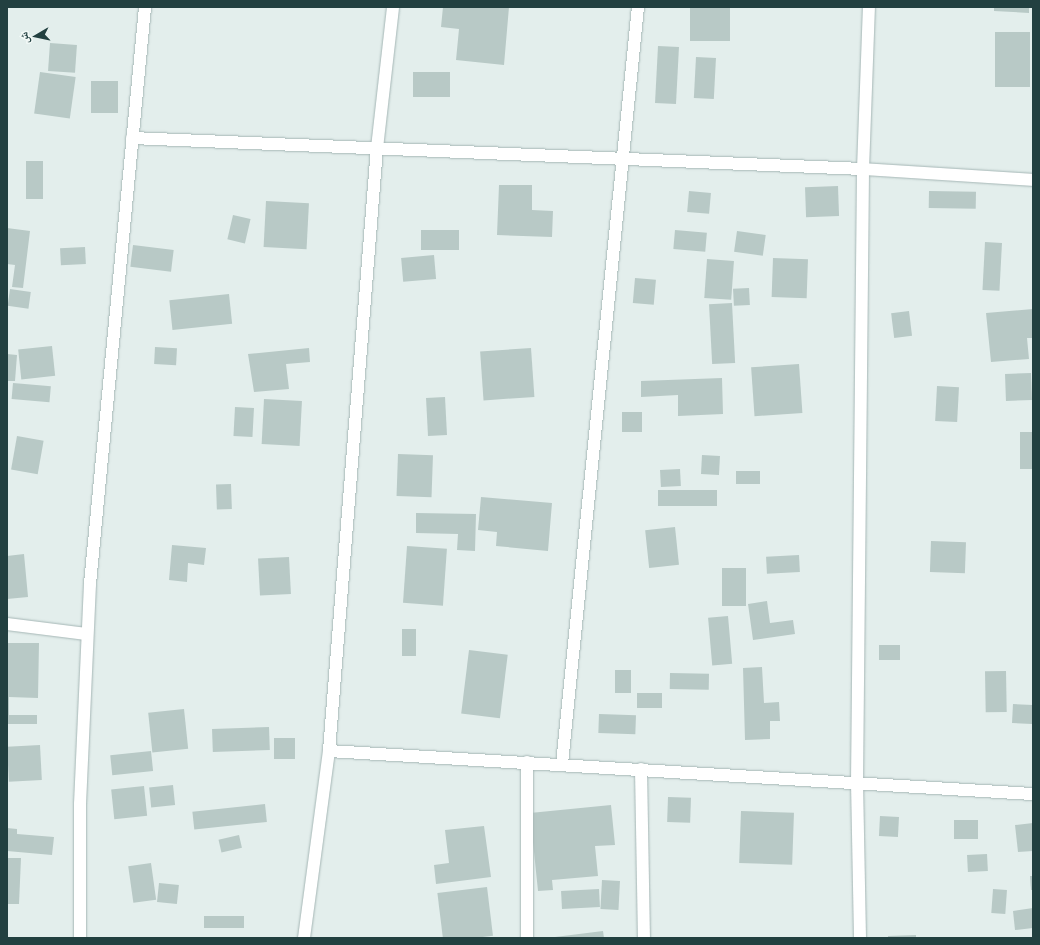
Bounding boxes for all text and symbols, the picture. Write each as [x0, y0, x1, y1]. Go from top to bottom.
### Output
north arrow [16, 16, 56, 56]
text: ش [16, 31, 31, 45]

